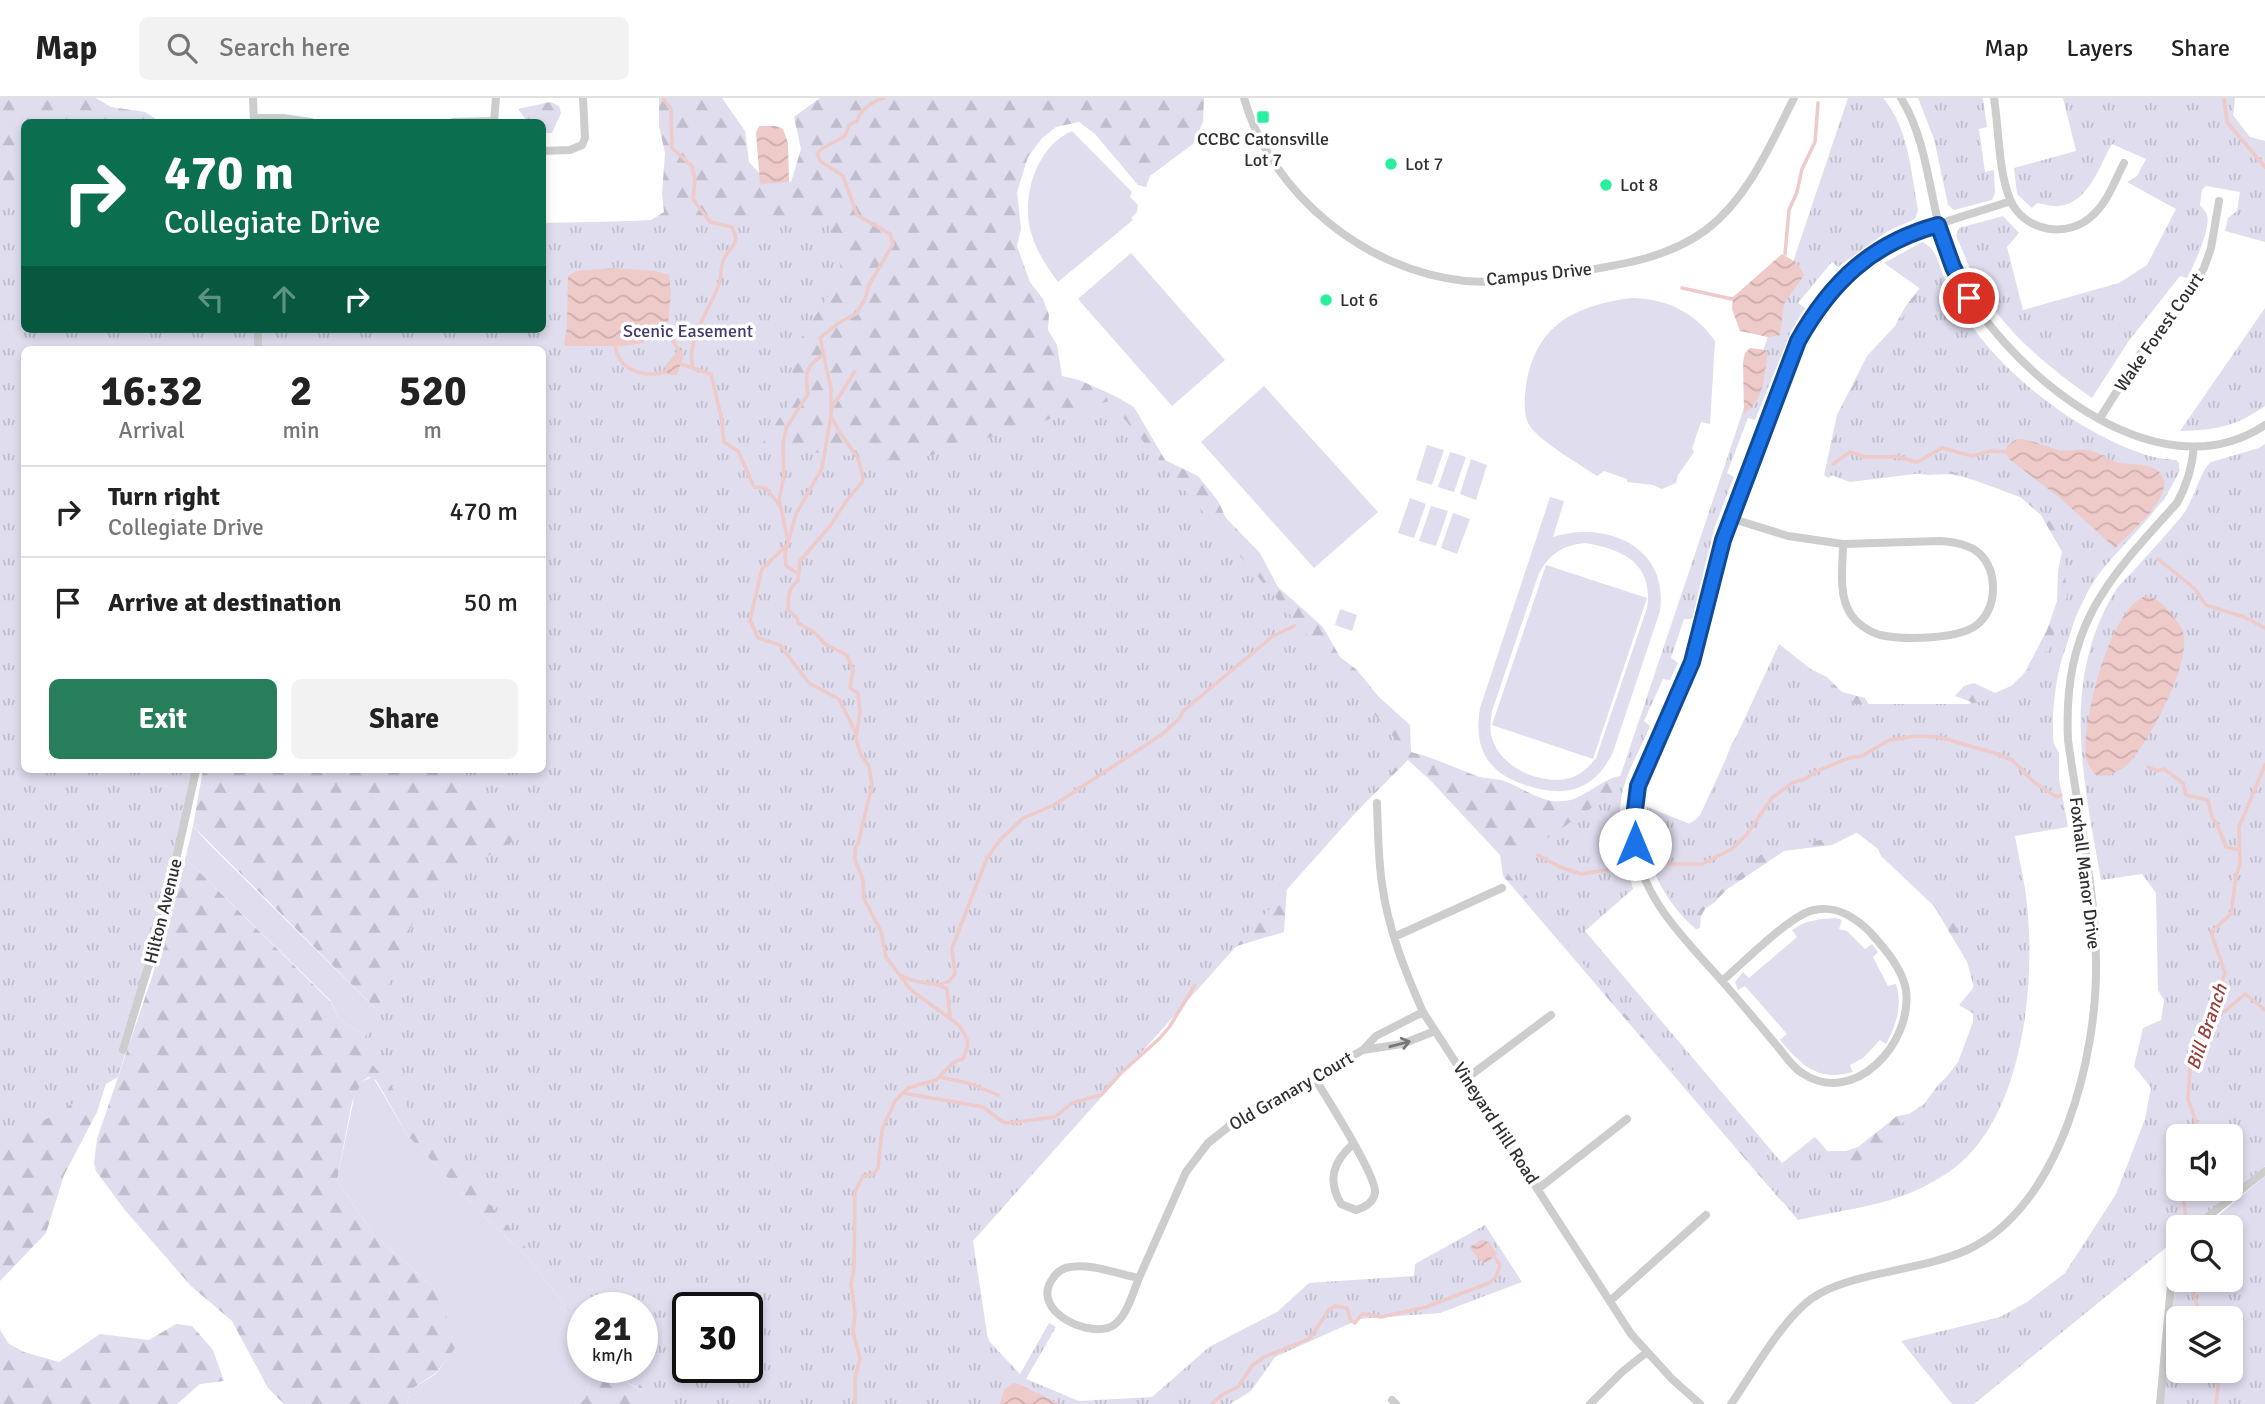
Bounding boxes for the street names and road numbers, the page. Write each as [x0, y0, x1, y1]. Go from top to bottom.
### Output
street label: Campus Drive [1485, 258, 1593, 290]
street label: Wake Forest Court [2110, 268, 2208, 396]
street label: Foxhall Manor Drive [2065, 796, 2105, 950]
street label: Hilton Avenue [139, 856, 187, 966]
street label: Old Granary Court [1225, 1047, 1357, 1135]
street label: Vineyard Hill Road [1448, 1058, 1544, 1188]

